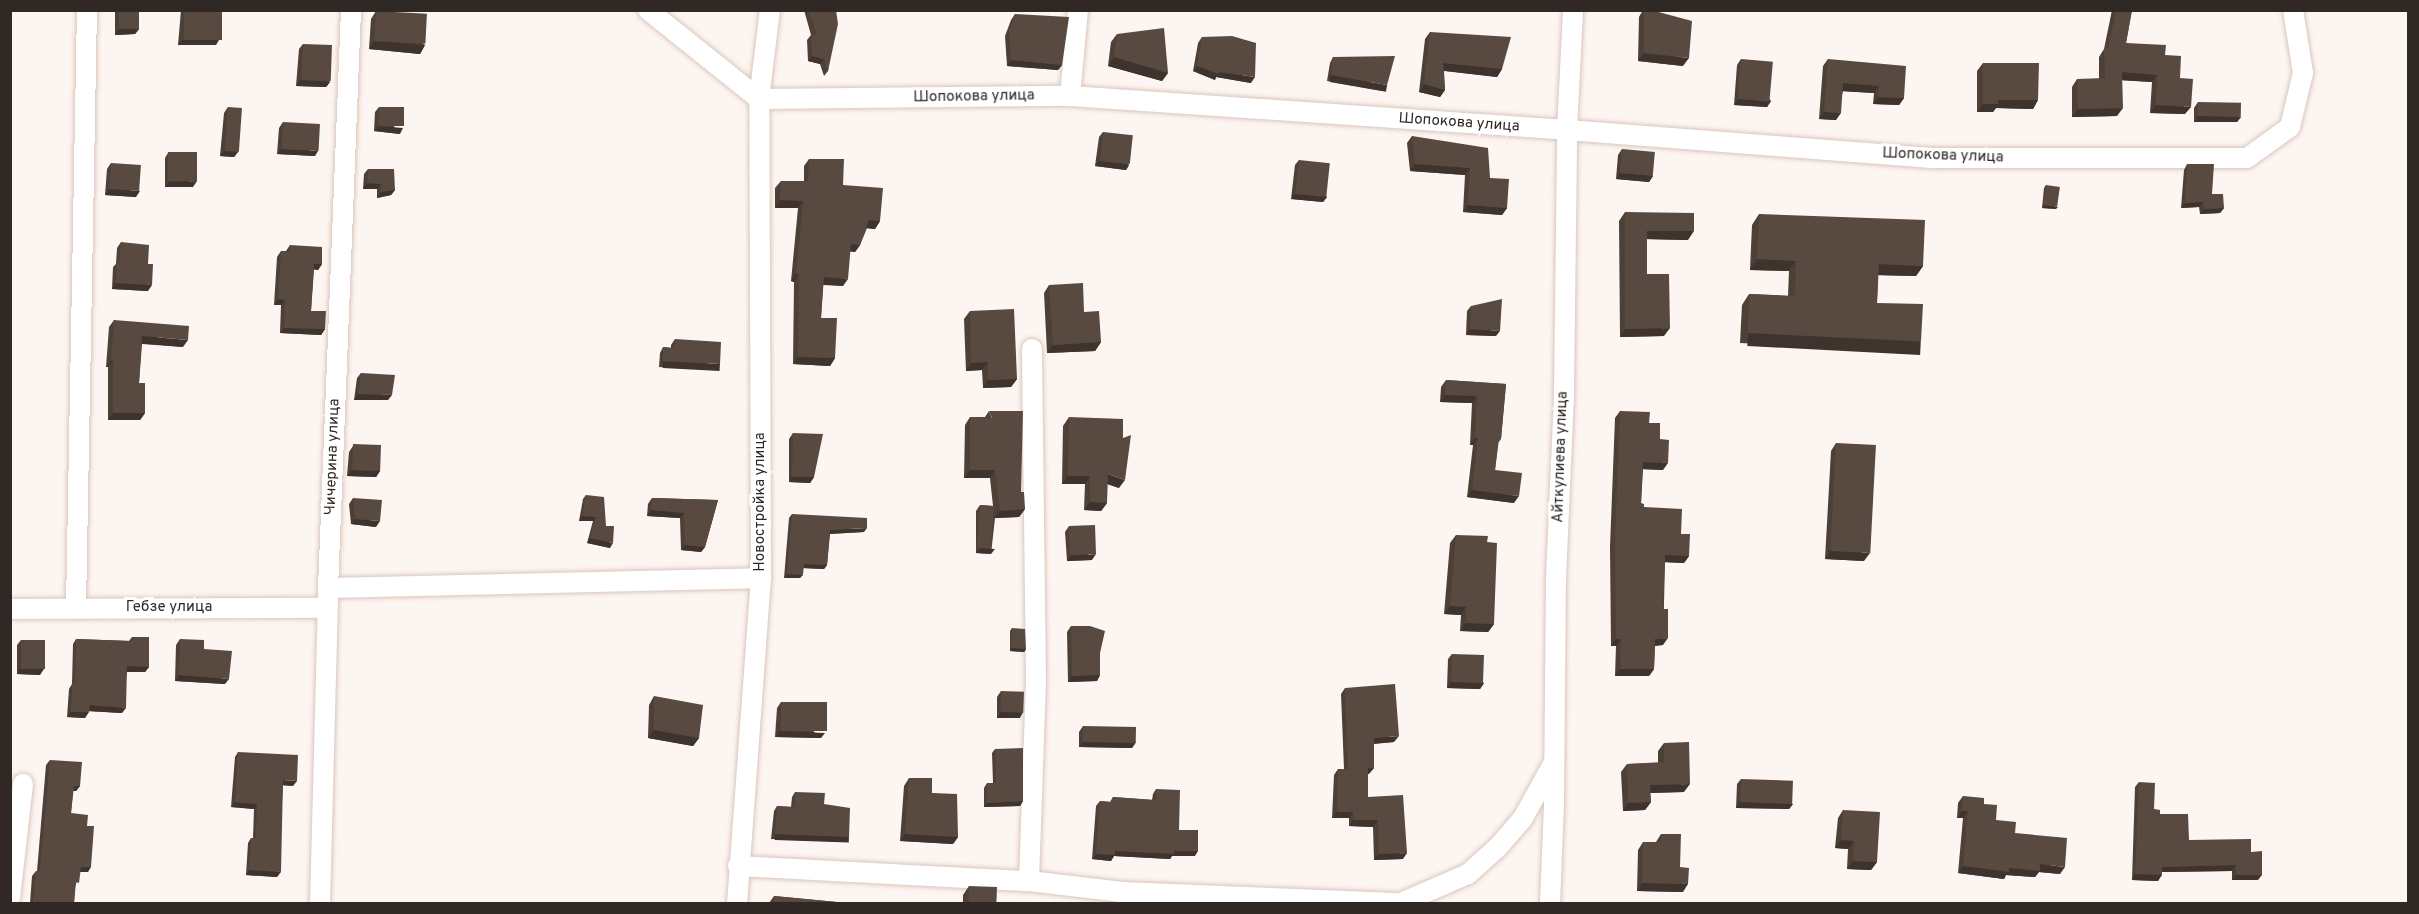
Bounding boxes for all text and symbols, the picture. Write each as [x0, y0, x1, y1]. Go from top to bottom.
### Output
street label: Шопокова улица [913, 87, 1035, 107]
street label: Шопокова улица [1398, 110, 1520, 136]
street label: Шопокова улица [1882, 145, 2004, 167]
street label: Айткулиева улица [1550, 391, 1572, 523]
street label: Чичерина улица [322, 398, 344, 516]
street label: Новостройка улица [752, 432, 770, 572]
street label: Гебзе улица [126, 599, 212, 617]

